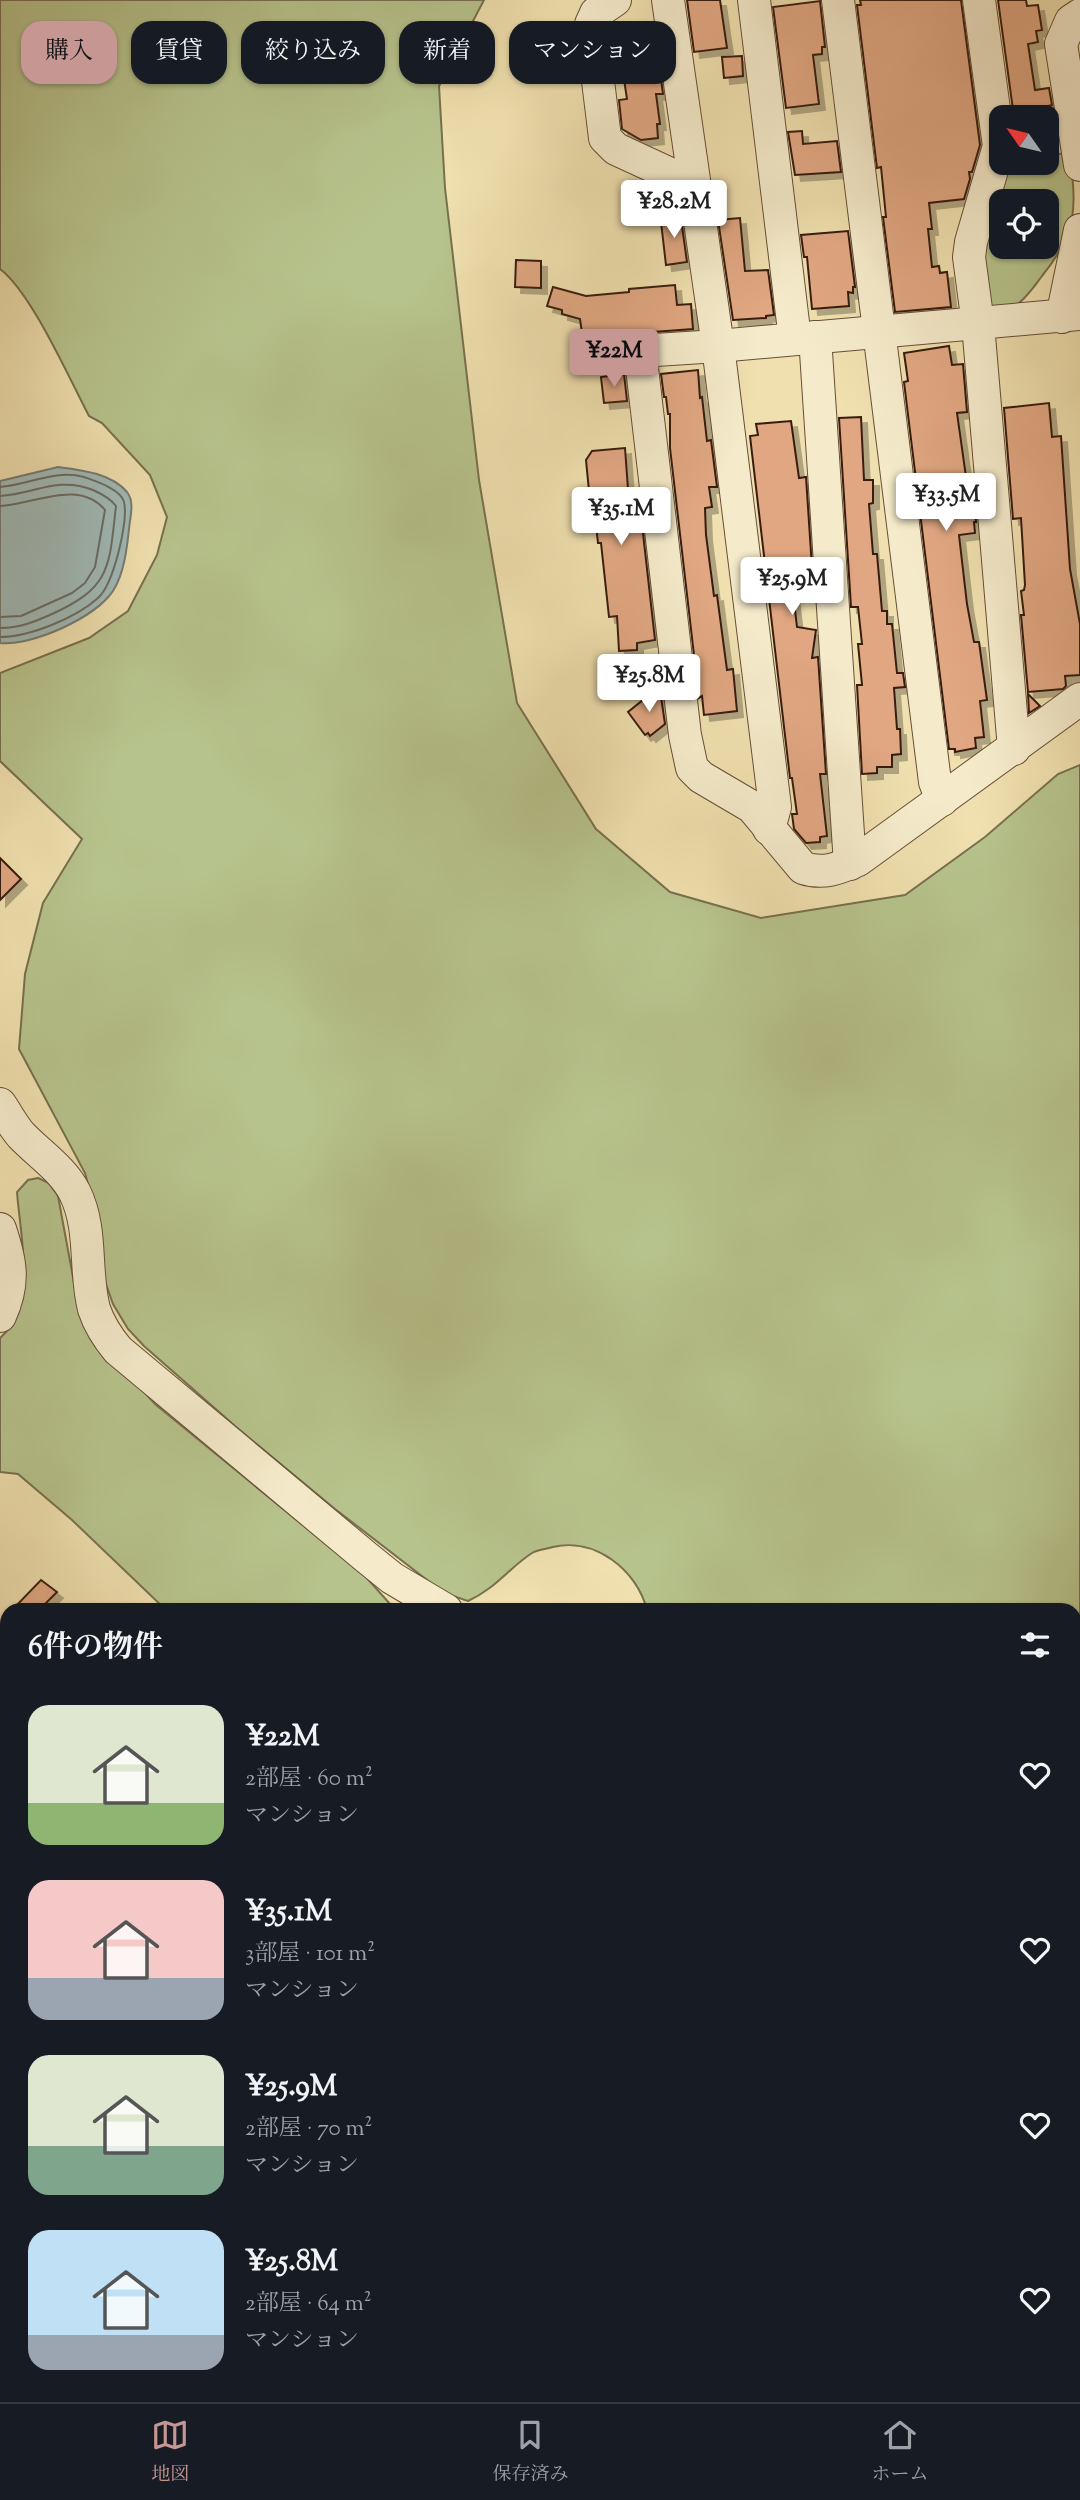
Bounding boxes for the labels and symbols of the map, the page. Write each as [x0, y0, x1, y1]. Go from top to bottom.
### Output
north arrow [989, 105, 1059, 175]
pin: ¥28.2M [617, 180, 731, 240]
pin: ¥22M [573, 330, 655, 389]
pin: ¥33.5M [889, 474, 1003, 533]
pin: ¥35.1M [564, 488, 678, 547]
pin: ¥25.9M [735, 558, 849, 617]
pin: ¥25.8M [592, 654, 706, 714]

